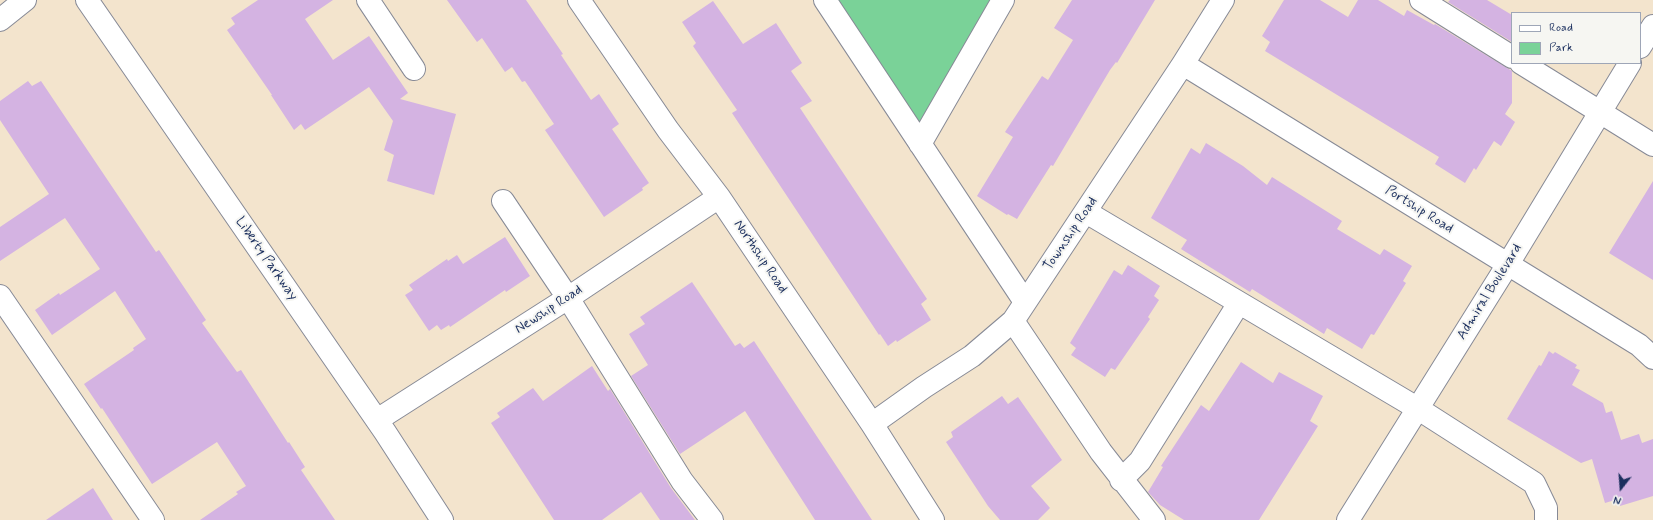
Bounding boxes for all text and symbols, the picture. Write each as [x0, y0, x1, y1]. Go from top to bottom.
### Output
legend [1511, 12, 1641, 64]
text: Road [1549, 20, 1573, 36]
text: Park [1549, 40, 1573, 56]
street label: Portship Road [1382, 182, 1456, 238]
street label: Township Road [1040, 194, 1102, 274]
street label: Liberty Parkway [231, 214, 301, 304]
street label: Northship Road [729, 217, 791, 297]
street label: Admiral Boulevard [1454, 241, 1526, 343]
street label: Newship Road [512, 282, 586, 338]
north arrow [1601, 468, 1641, 508]
text: N [1612, 492, 1623, 507]

